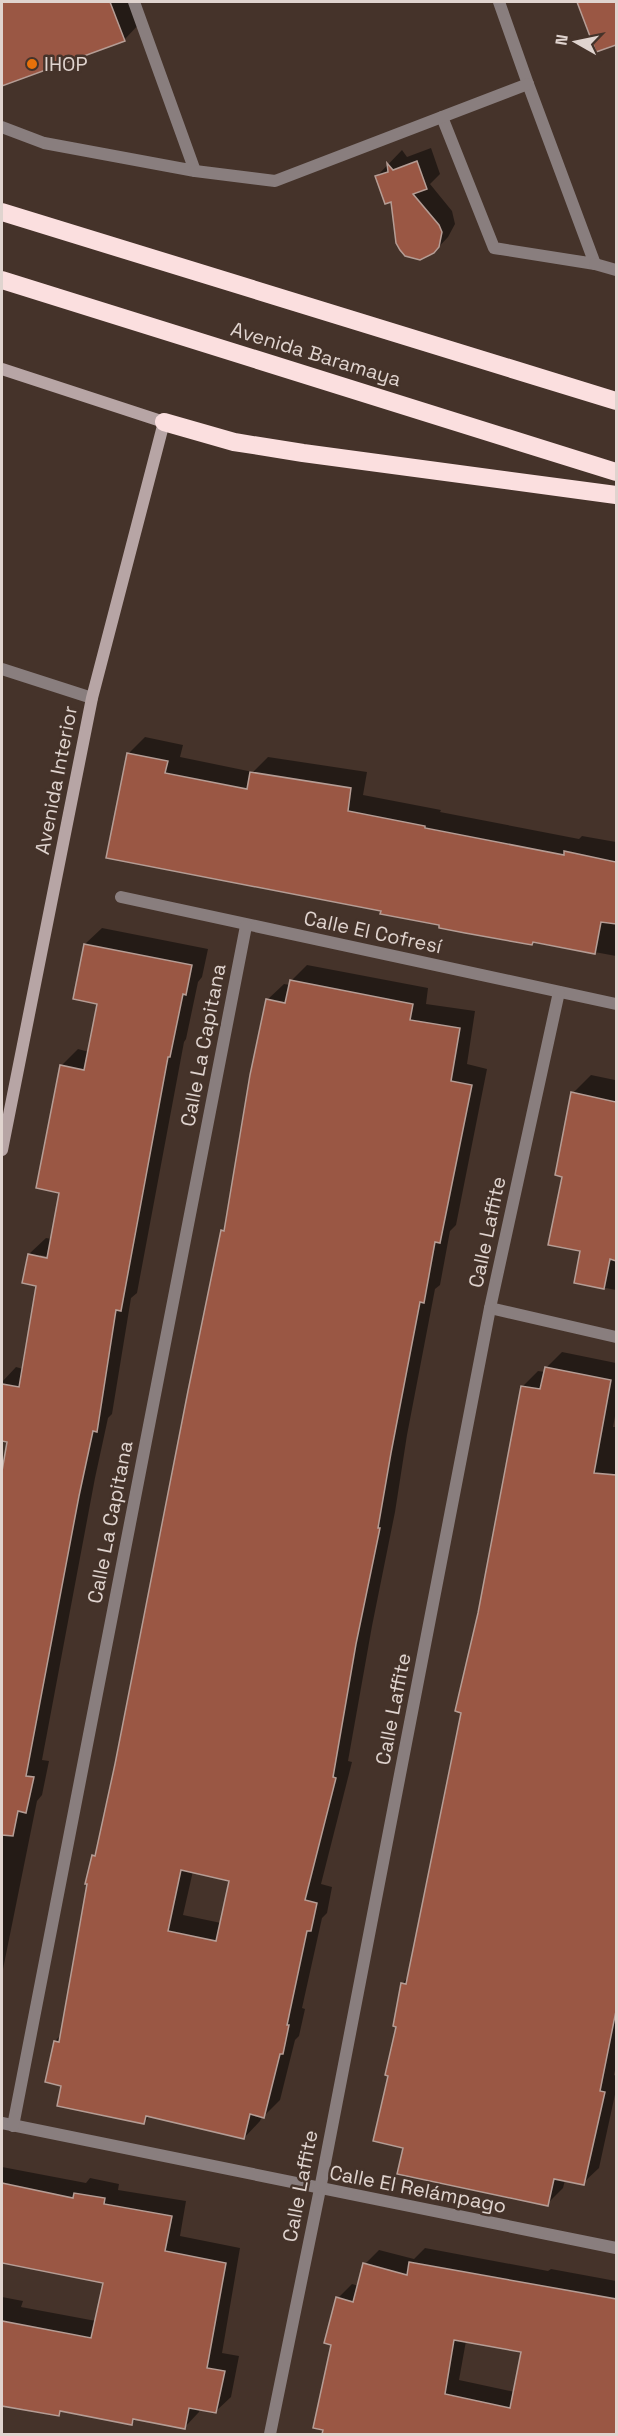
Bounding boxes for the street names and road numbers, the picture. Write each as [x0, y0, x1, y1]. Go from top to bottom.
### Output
street label: Avenida Baramaya [228, 316, 404, 392]
street label: Avenida Interior [29, 703, 83, 857]
street label: Calle El Cofresí [302, 905, 445, 959]
street label: Calle La Capitana [174, 961, 232, 1129]
street label: Calle Laffite [463, 1174, 511, 1290]
street label: Calle La Capitana [81, 1438, 139, 1606]
street label: Calle Laffite [369, 1651, 417, 1767]
street label: Calle Laffite [276, 2128, 324, 2244]
street label: Calle El Relámpago [327, 2159, 509, 2219]

